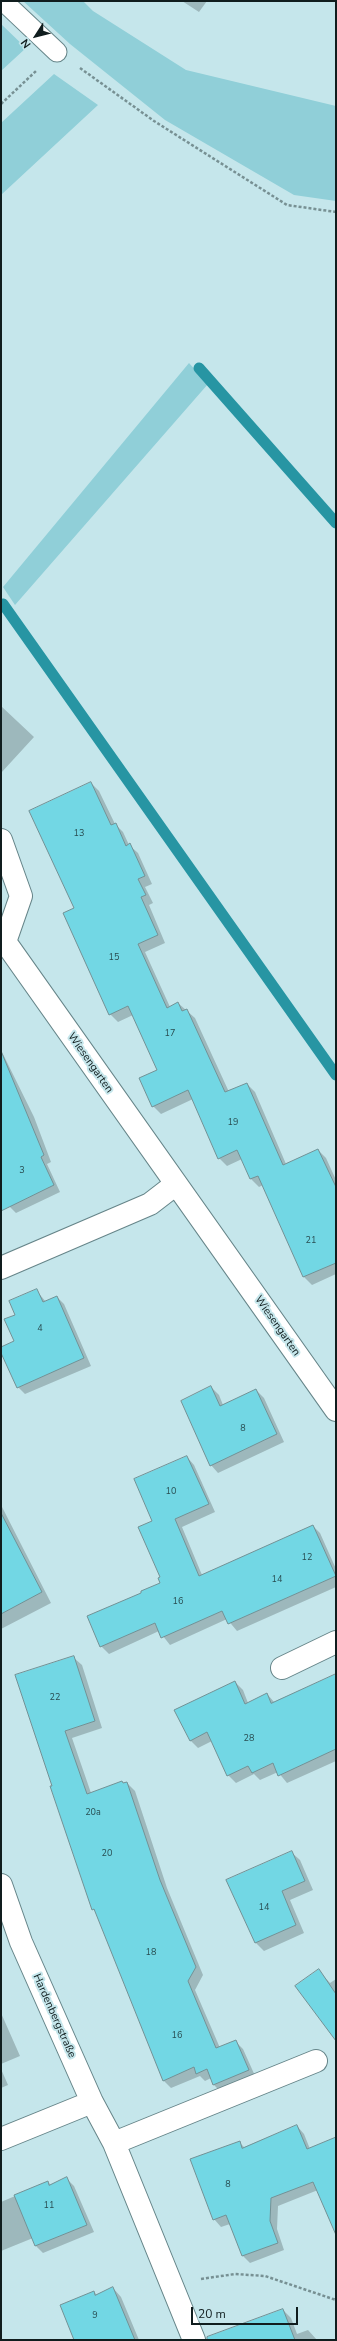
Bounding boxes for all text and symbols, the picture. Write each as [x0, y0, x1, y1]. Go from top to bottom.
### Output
north arrow [16, 16, 56, 56]
text: N [17, 36, 34, 51]
house number: 13 [74, 829, 84, 839]
house number: 15 [109, 953, 119, 963]
house number: 17 [165, 1029, 175, 1039]
street label: Wiesengarten [64, 1030, 116, 1096]
house number: 19 [228, 1118, 238, 1128]
house number: 3 [19, 1166, 25, 1176]
house number: 21 [306, 1236, 316, 1246]
street label: Wiesengarten [251, 1293, 303, 1359]
house number: 4 [37, 1324, 43, 1334]
house number: 8 [240, 1424, 246, 1434]
house number: 10 [166, 1487, 176, 1497]
house number: 12 [302, 1553, 312, 1563]
house number: 14 [272, 1575, 282, 1585]
house number: 16 [173, 1597, 183, 1607]
house number: 22 [50, 1693, 60, 1703]
house number: 28 [244, 1734, 254, 1744]
house number: 20a [85, 1808, 101, 1818]
house number: 20 [102, 1849, 112, 1859]
house number: 14 [259, 1903, 269, 1913]
house number: 18 [146, 1948, 156, 1958]
street label: Hardenbergstraße [30, 1972, 78, 2060]
house number: 16 [172, 2031, 182, 2041]
house number: 8 [225, 2180, 231, 2190]
house number: 11 [44, 2201, 54, 2211]
scale bar [193, 2299, 300, 2325]
text: 20 m [198, 2306, 226, 2322]
house number: 9 [92, 2311, 98, 2321]

